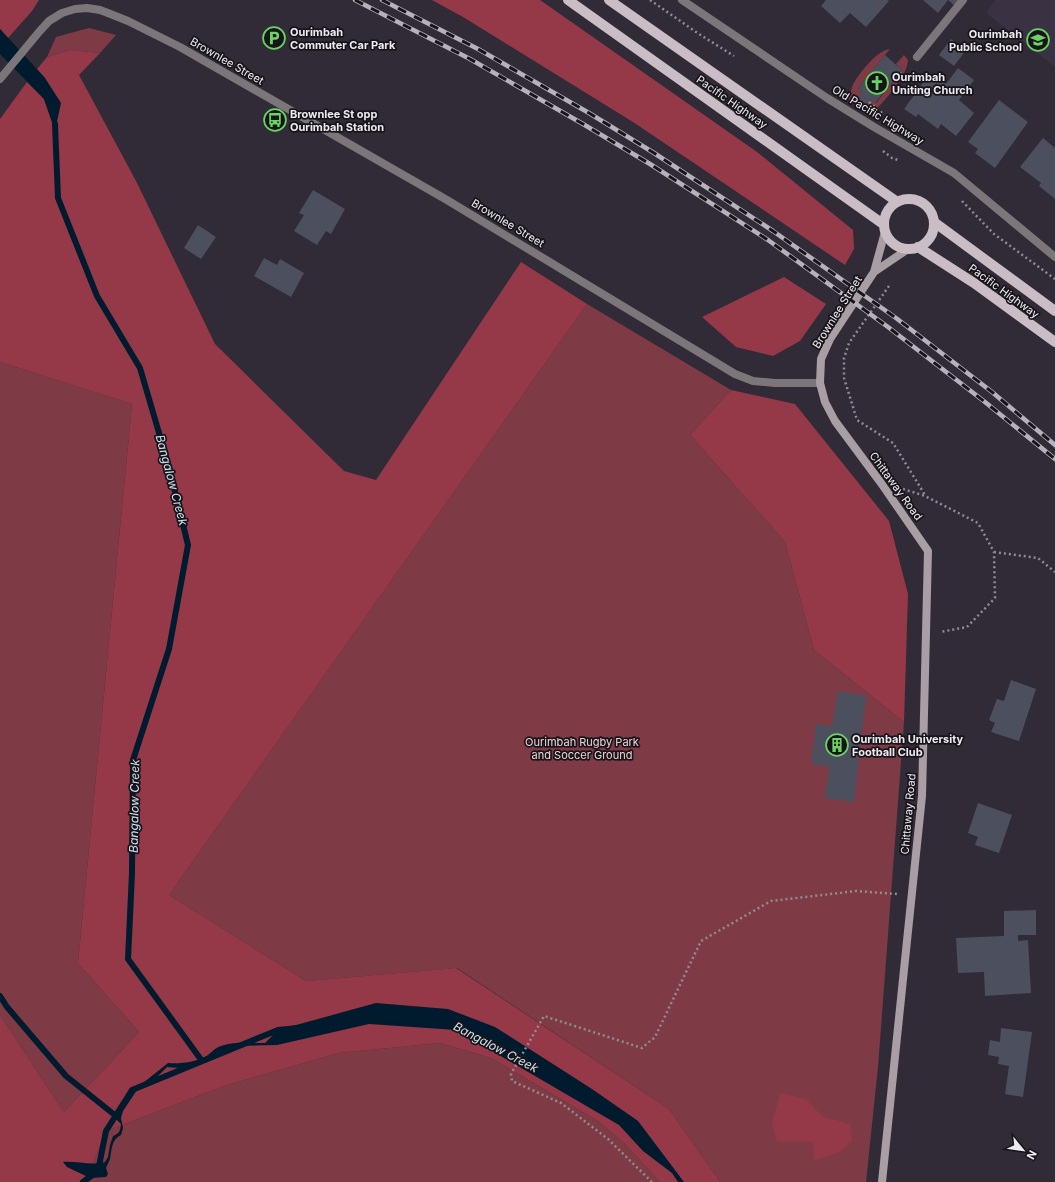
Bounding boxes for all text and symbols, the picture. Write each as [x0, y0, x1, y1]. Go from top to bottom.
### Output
parking icon: Ourimbah Commuter Car Park [261, 25, 287, 51]
place label: Ourimbah Commuter Car Park [290, 25, 396, 52]
place label: Ourimbah Public School [949, 27, 1022, 54]
school or university icon: Ourimbah Public School [1025, 27, 1051, 53]
street label: Brownlee Street [188, 34, 267, 88]
church icon: Ourimbah Uniting Church [864, 70, 890, 96]
place label: Ourimbah Uniting Church [892, 70, 973, 97]
street label: Pacific Highway [694, 72, 770, 132]
street label: Old Pacific Highway [830, 82, 926, 148]
bus stop icon: Brownlee St opp Ourimbah Station [262, 107, 288, 133]
place label: Brownlee St opp Ourimbah Station [290, 107, 384, 134]
street label: Brownlee Street [469, 196, 547, 250]
street label: Pacific Highway [966, 261, 1042, 321]
street label: Brownlee Street [809, 273, 865, 351]
water label: Bangalow Creek [153, 433, 191, 528]
street label: Chittaway Road [866, 449, 926, 523]
building icon: Ourimbah University Football Club [824, 732, 850, 758]
place label: Ourimbah University Football Club [852, 732, 964, 759]
park label: Ourimbah Rugby Park and Soccer Ground [525, 735, 639, 762]
water label: Bangalow Creek [126, 759, 142, 853]
street label: Chittaway Road [897, 773, 919, 855]
water label: Bangalow Creek [451, 1018, 541, 1076]
north arrow [1003, 1130, 1043, 1170]
text: N [1024, 1148, 1040, 1162]

